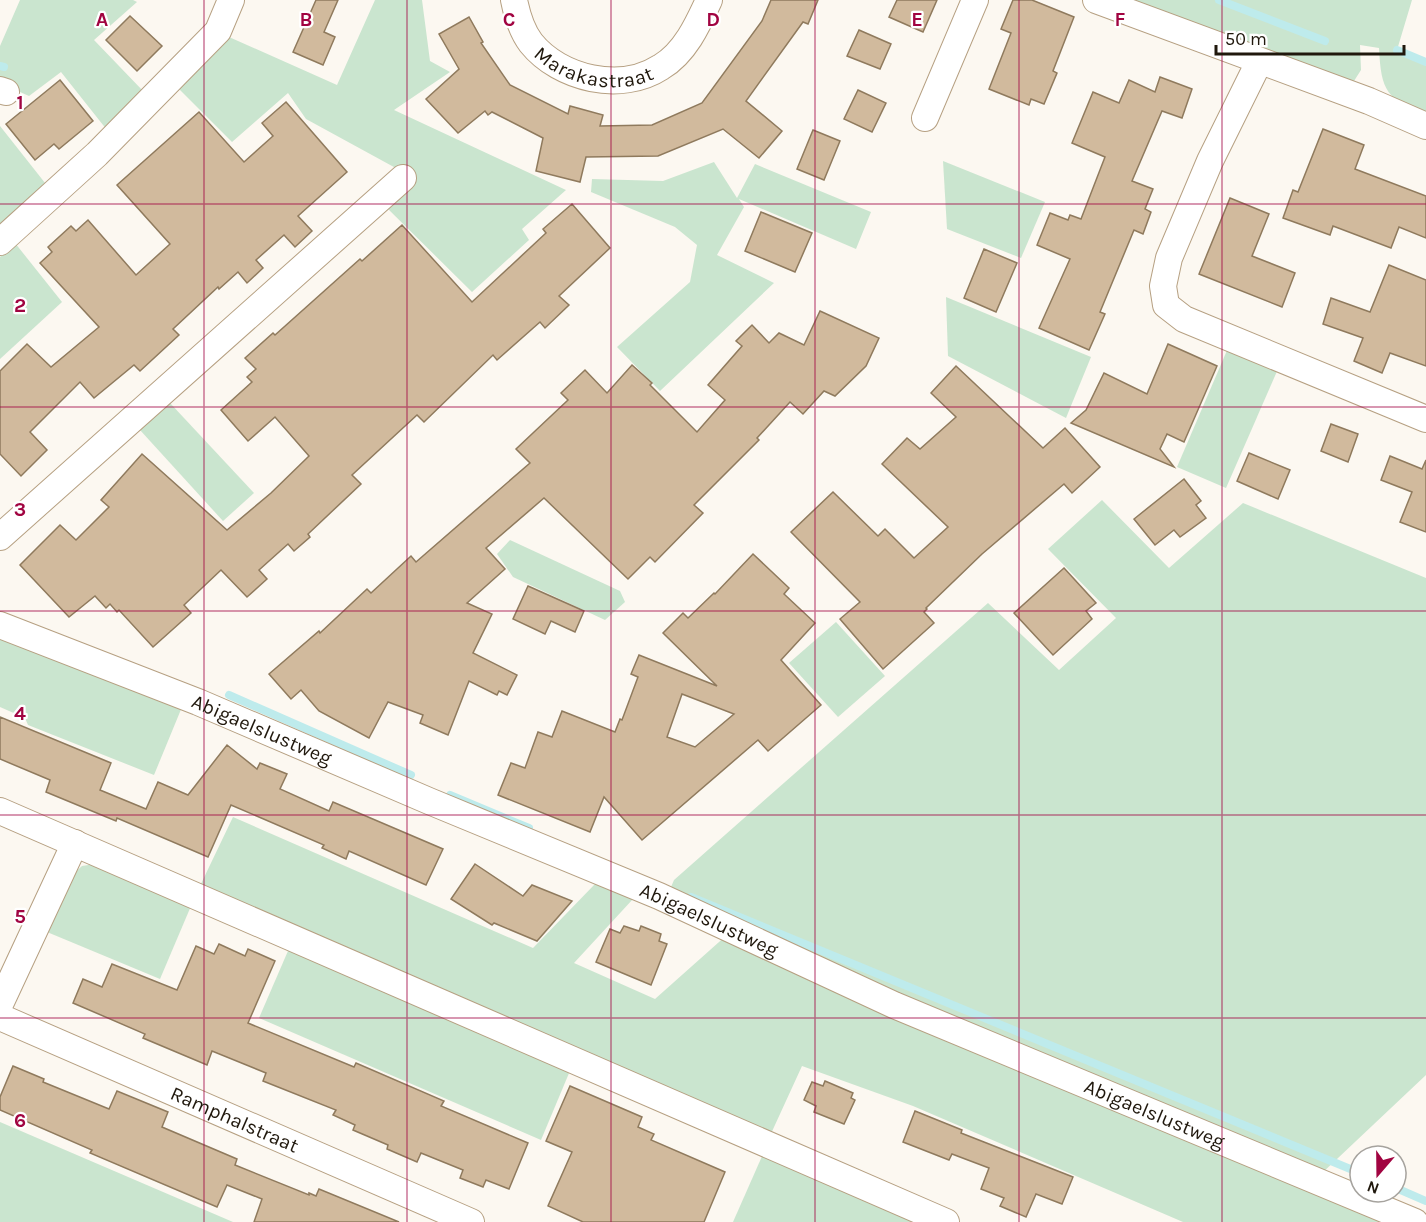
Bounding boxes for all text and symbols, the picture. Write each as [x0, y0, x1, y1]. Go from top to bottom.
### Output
text: A [96, 8, 109, 31]
text: B [300, 8, 312, 31]
text: C [503, 8, 515, 31]
text: D [706, 8, 720, 31]
text: E [911, 8, 923, 31]
text: F [1115, 8, 1126, 31]
scale bar [1216, 18, 1404, 56]
text: 50 m [1225, 28, 1267, 50]
street label: Marakastraat [530, 42, 657, 92]
text: 1 [16, 91, 24, 114]
text: 2 [14, 294, 26, 317]
text: 3 [14, 498, 26, 521]
street label: Abigaelslustweg [188, 690, 335, 770]
text: 4 [14, 702, 26, 725]
street label: Abigaelslustweg [636, 878, 782, 962]
text: 5 [14, 905, 26, 928]
street label: Abigaelslustweg [1081, 1075, 1228, 1153]
street label: Ramphalstraat [167, 1082, 302, 1158]
text: 6 [14, 1109, 26, 1132]
north arrow [1348, 1144, 1408, 1204]
text: N [1364, 1177, 1382, 1199]

